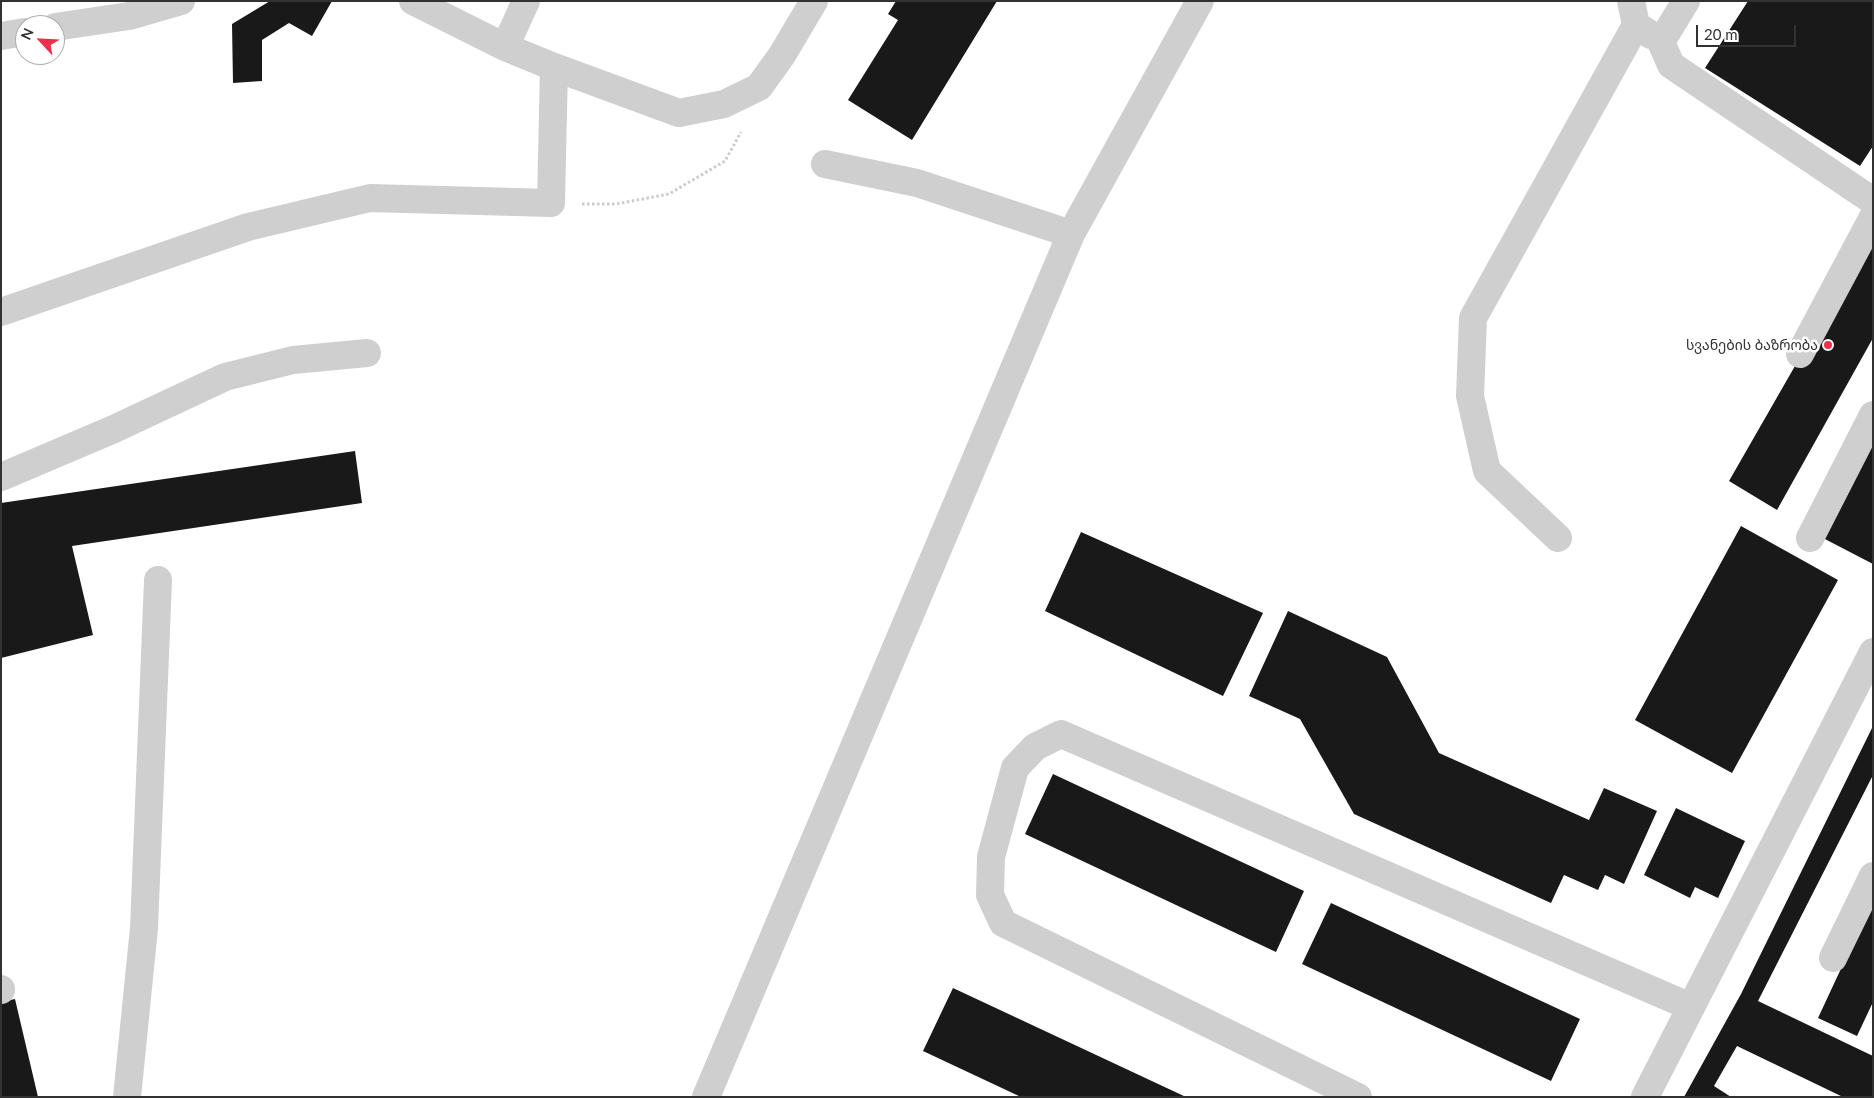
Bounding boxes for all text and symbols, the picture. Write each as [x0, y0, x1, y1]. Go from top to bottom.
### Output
north arrow [15, 15, 65, 65]
scale bar [1699, 15, 1799, 47]
text: N [17, 25, 37, 42]
text: 20 m [1704, 25, 1738, 43]
place label: სვანების ბაზრობა [1686, 337, 1818, 353]
marker: სვანების ბაზრობა [1822, 339, 1834, 351]

